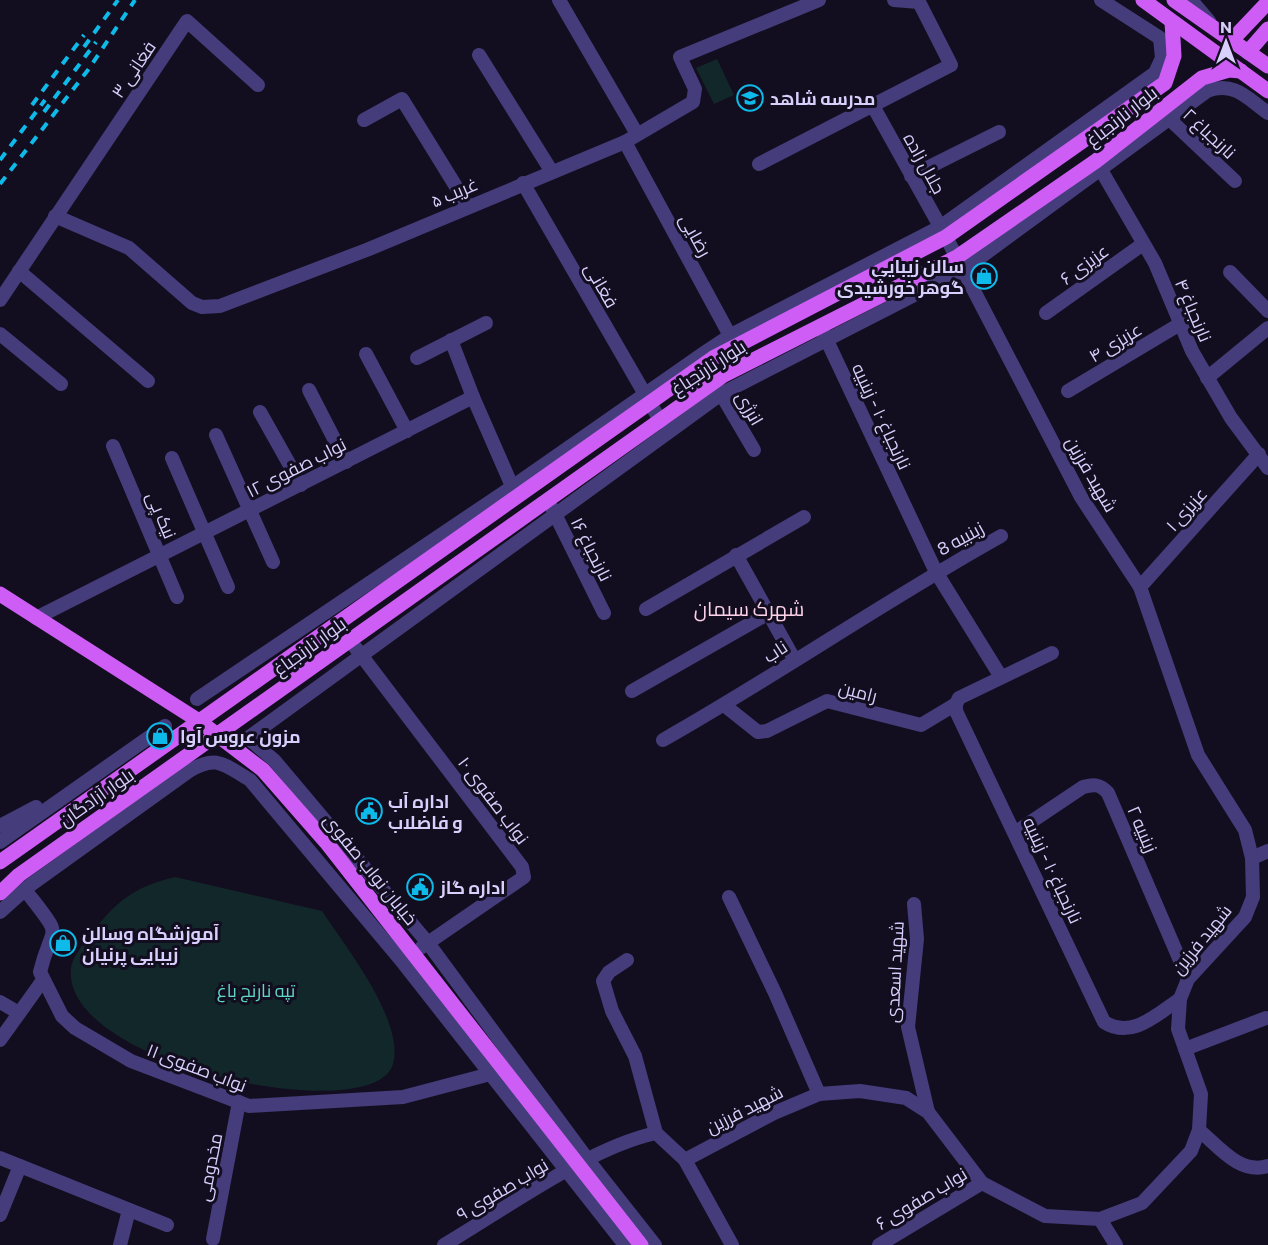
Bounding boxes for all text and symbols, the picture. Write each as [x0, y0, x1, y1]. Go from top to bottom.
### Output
north arrow [1196, 12, 1256, 72]
text: N [1220, 17, 1232, 36]
street label: فغانی ۳ [106, 36, 161, 102]
street label: بلوار نارنجباغ [1081, 81, 1162, 152]
school or university icon: مدرسه شاهد [735, 83, 765, 113]
place label: مدرسه شاهد [770, 87, 875, 109]
street label: نارنجباغ ۲ [1178, 103, 1241, 164]
street label: جلال زاده [898, 129, 951, 198]
street label: غریب ۵ [427, 172, 481, 213]
street label: رضایی [674, 210, 717, 261]
street label: عزیزی ۶ [1056, 239, 1113, 290]
place label: سالن زیبایی گوهر خورشیدی [837, 255, 964, 299]
street label: فغانی [580, 259, 624, 312]
shop icon: سالن زیبایی گوهر خورشیدی [969, 261, 999, 291]
street label: نارنجباغ ۴ [1169, 275, 1217, 346]
street label: عزیزی ۴ [1085, 318, 1146, 367]
street label: بلوار نارنجباغ [666, 335, 751, 401]
street label: نارنجباغ ۱۰ - زینبیه [846, 359, 916, 474]
street label: انرژی [731, 387, 769, 430]
street label: نواب صفوی ۱۲ [242, 432, 350, 502]
street label: شهید فرزین [1061, 432, 1122, 516]
street label: عزیزی ۱ [1161, 483, 1212, 536]
street label: نیک پی [140, 488, 182, 543]
street label: نارنجباغ ۱۶ [565, 513, 617, 585]
street label: زینبیه 8 [933, 516, 988, 561]
district label: شهرک سیمان [694, 596, 804, 622]
street label: بلوار نارنجباغ [268, 612, 351, 681]
street label: ناب [759, 635, 791, 667]
street label: رامین [836, 676, 880, 707]
shop icon: مزون عروس آوا [145, 721, 175, 751]
place label: مزون عروس آوا [180, 725, 301, 748]
street label: نواب صفوی ۱۰ [453, 752, 534, 849]
street label: بلوار آزادگان [54, 763, 138, 832]
place label: اداره آب و فاضلاب [388, 790, 463, 834]
public building icon: اداره آب و فاضلاب [354, 796, 384, 826]
street label: زینبیه ۲ [1122, 802, 1163, 856]
street label: خیابان نواب صفوی [319, 809, 423, 930]
street label: نارنجباغ ۱۰ - زینبیه [1017, 813, 1087, 928]
public building icon: اداره گاز [405, 872, 435, 902]
place label: اداره گاز [439, 876, 506, 899]
street label: شهید فرزین [1166, 900, 1237, 979]
street label: شهید اسعدی [880, 920, 909, 1024]
place label: آموزشگاه وسالن زیبایی پرنیان [82, 922, 220, 967]
shop icon: آموزشگاه وسالن زیبایی پرنیان [48, 928, 78, 958]
park label: تپه نارنج باغ [217, 979, 295, 1003]
street label: نواب صفوی ۱۱ [144, 1038, 250, 1097]
street label: شهید فرزین [702, 1080, 787, 1139]
street label: مخدومی [192, 1131, 227, 1203]
street label: نواب صفوی ۹ [452, 1153, 552, 1226]
street label: نواب صفوی ۶ [871, 1162, 971, 1235]

